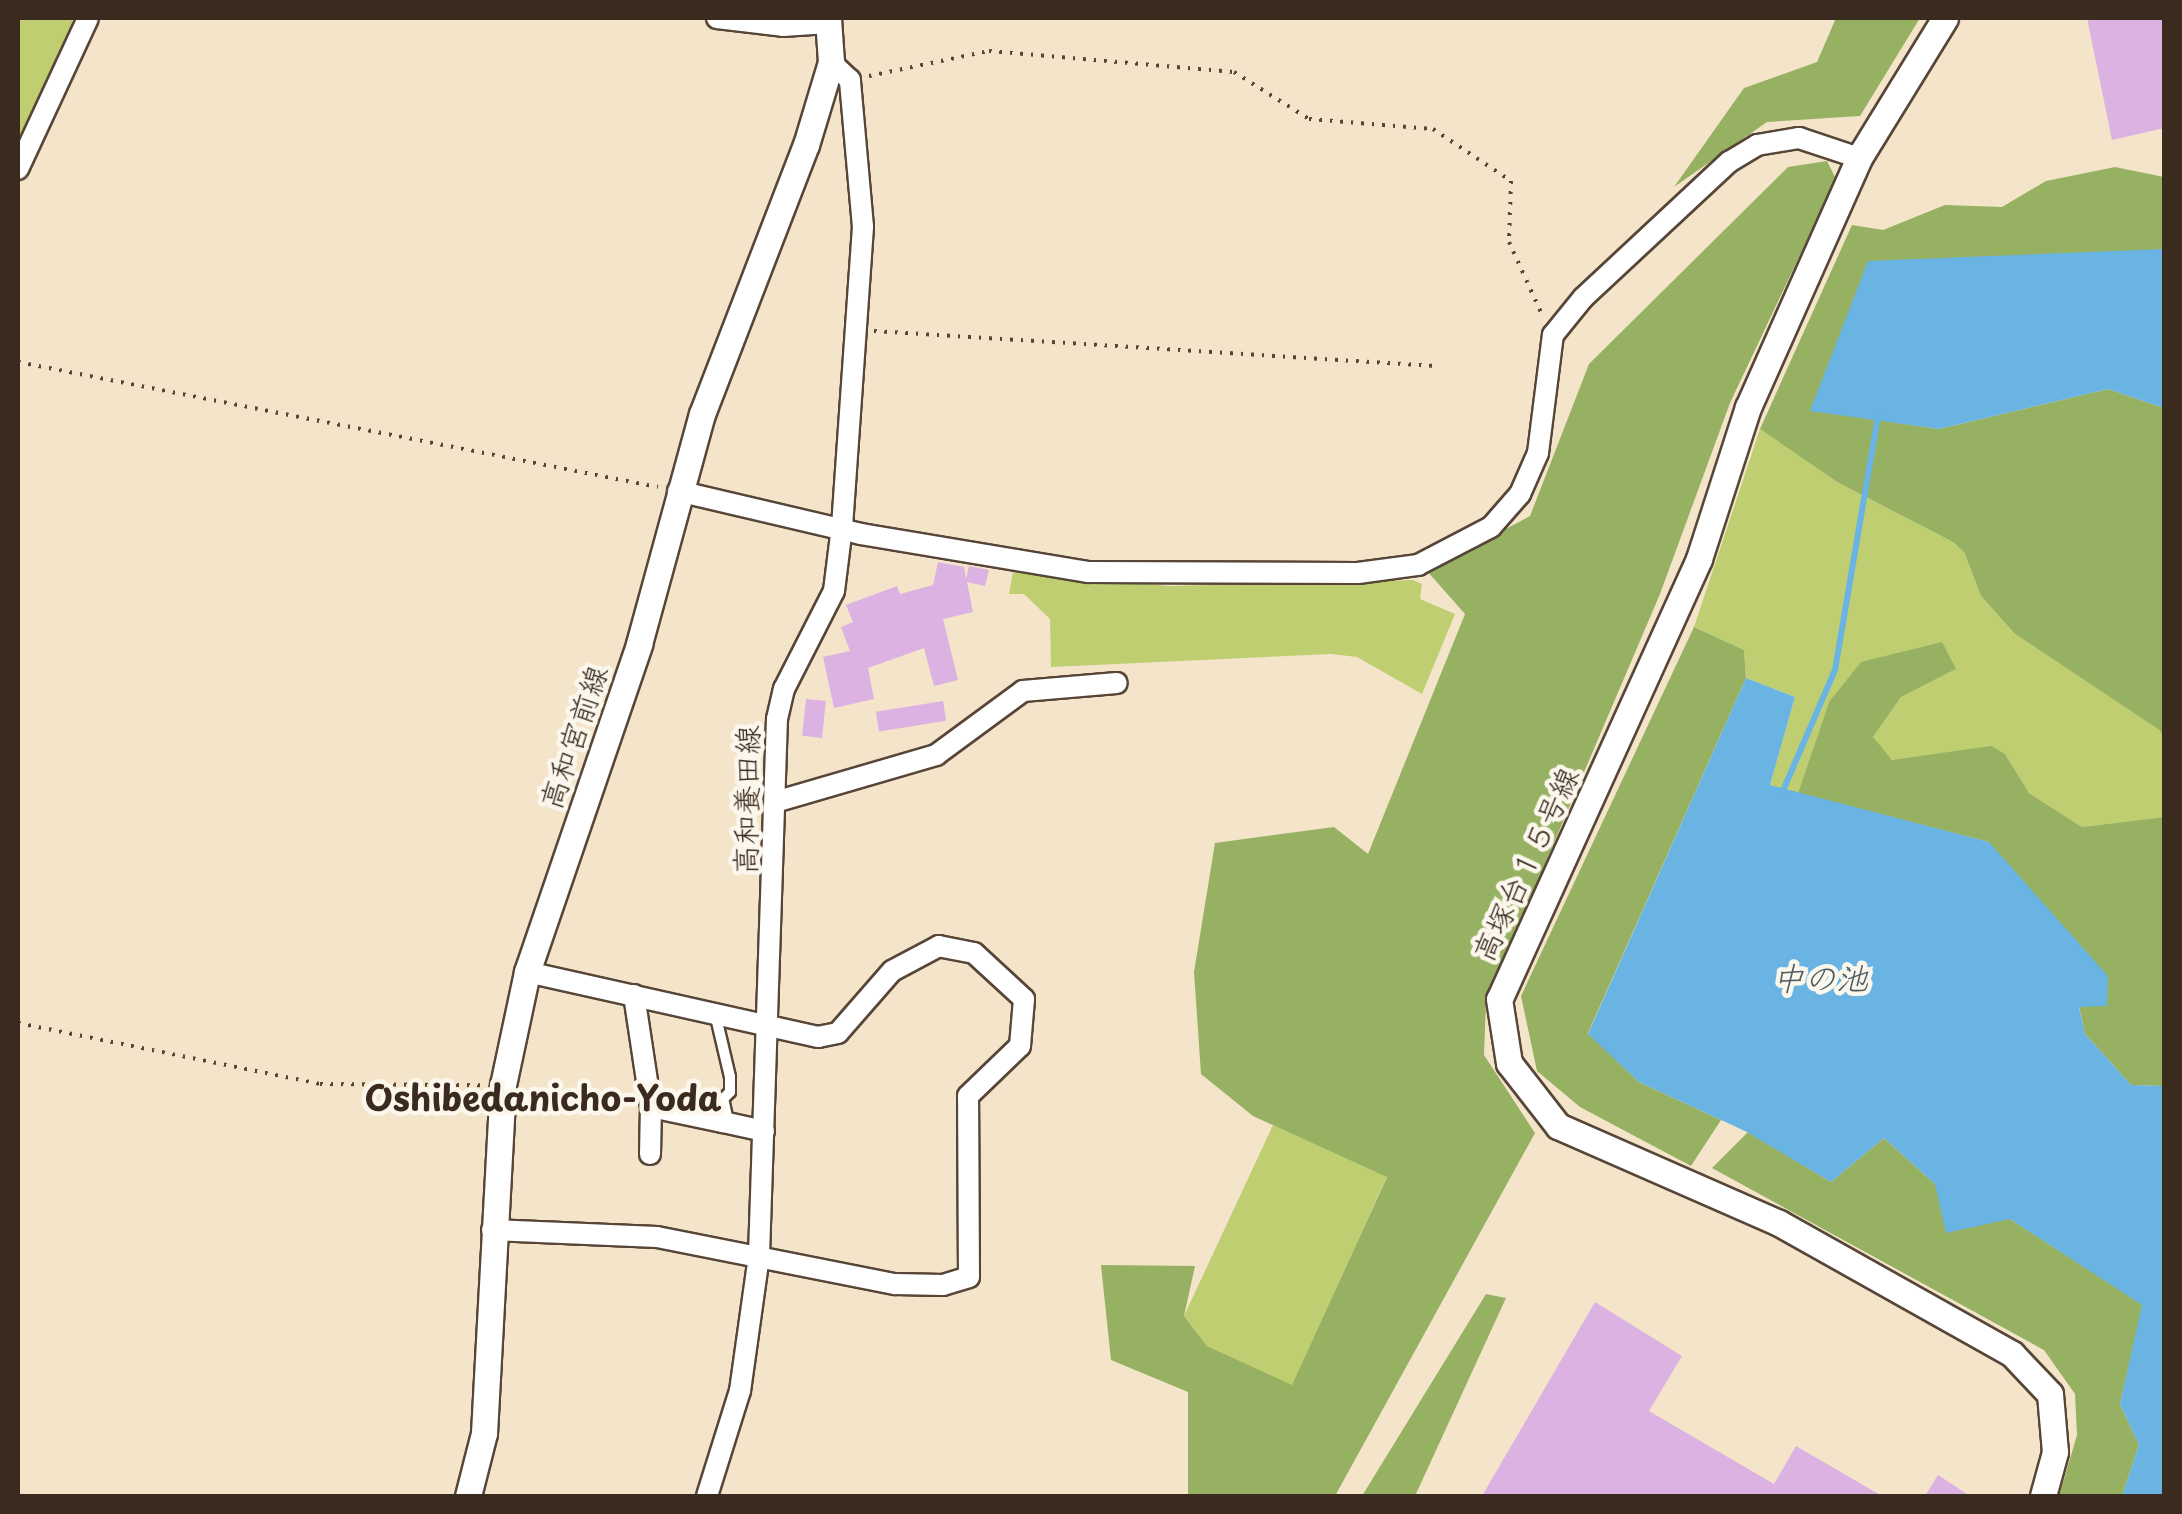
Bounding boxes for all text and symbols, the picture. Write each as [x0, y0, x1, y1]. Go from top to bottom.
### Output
street label: 高和宮前線 [532, 660, 614, 814]
street label: 高和養田線 [727, 725, 765, 875]
street label: 高塚台１５号線 [1464, 761, 1586, 967]
water label: 中の池 [1772, 958, 1868, 996]
district label: Oshibedanicho-Yoda [365, 1076, 721, 1118]

